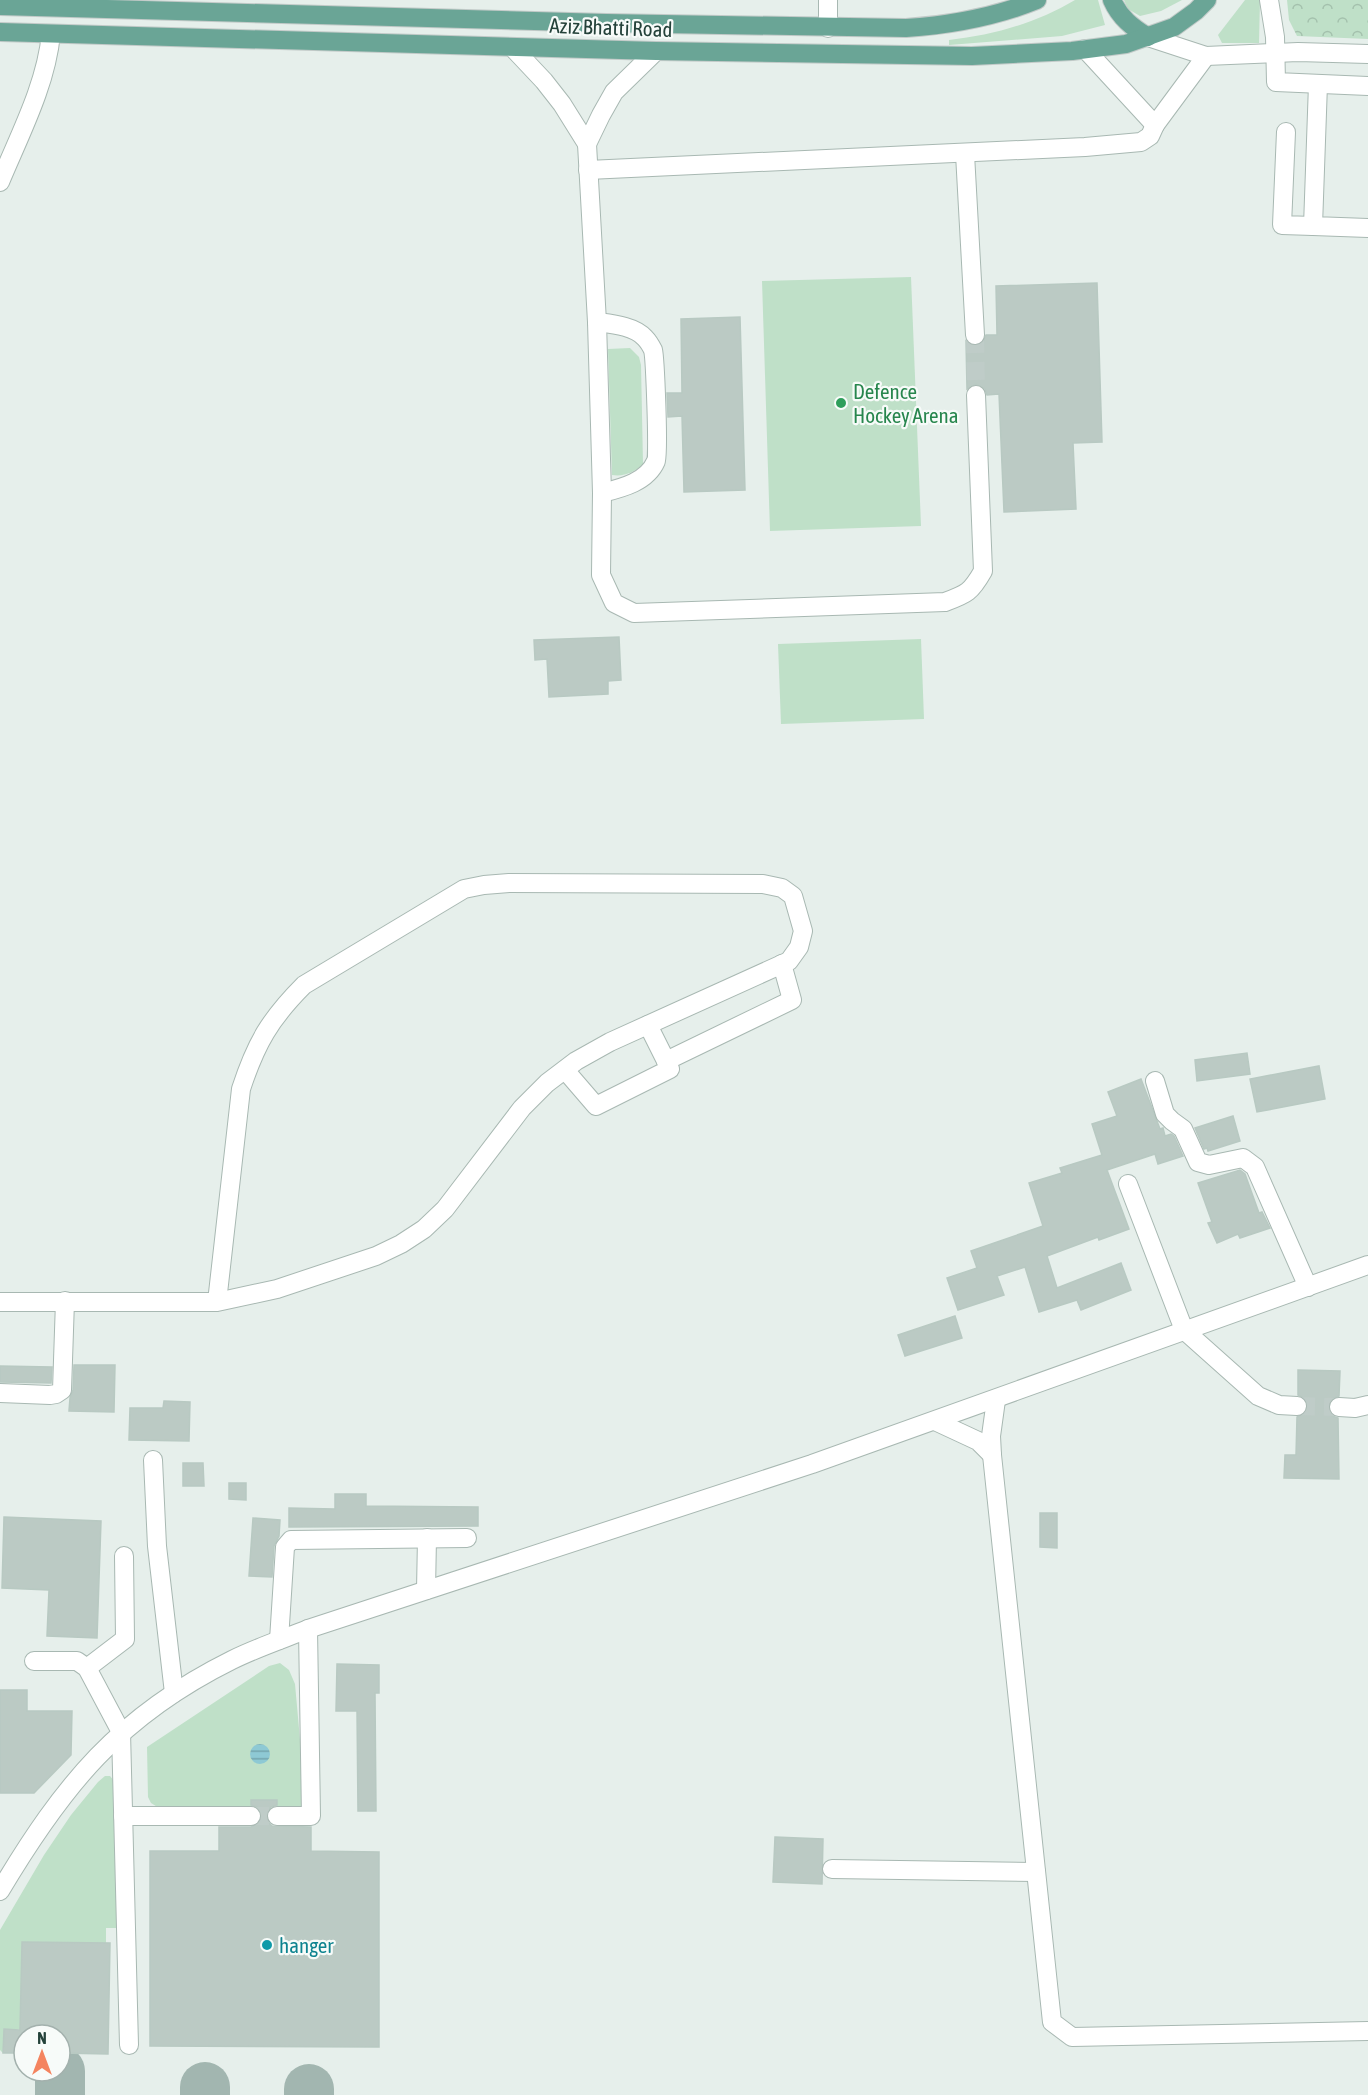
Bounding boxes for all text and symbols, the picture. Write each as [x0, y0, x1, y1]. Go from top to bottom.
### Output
street label: Aziz Bhatti Road [549, 13, 673, 41]
place label: Defence Hockey Arena [853, 379, 958, 427]
marker: Defence Hockey Arena [834, 396, 848, 410]
place label: hanger [279, 1933, 334, 1957]
marker: hanger [260, 1938, 274, 1952]
north arrow [12, 2023, 72, 2083]
text: N [37, 2029, 47, 2047]

